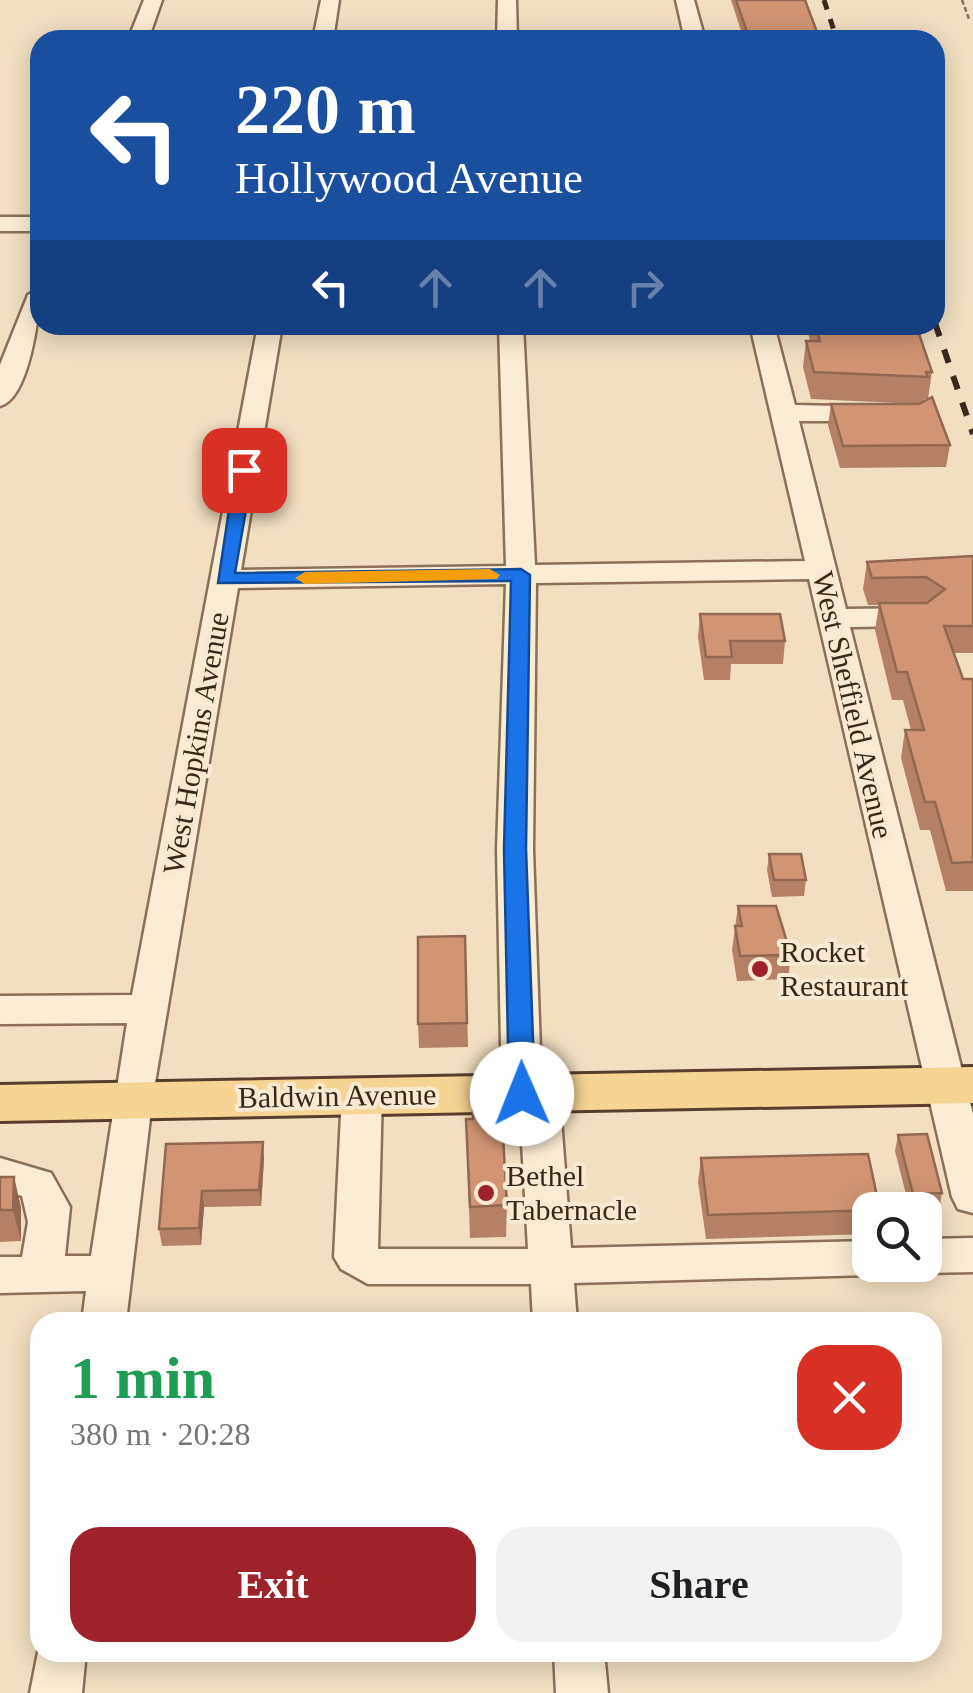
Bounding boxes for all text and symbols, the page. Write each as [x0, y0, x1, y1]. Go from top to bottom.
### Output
icon: left [70, 70, 200, 200]
text: 220 m [235, 71, 416, 148]
text: Hollywood Avenue [235, 153, 583, 203]
icon: left [303, 260, 358, 315]
icon: ahead [408, 260, 463, 315]
icon: ahead [513, 260, 568, 315]
icon: right [618, 260, 673, 315]
pin [202, 428, 287, 513]
icon: arrive [217, 443, 272, 498]
street label: West Sheffield Avenue [807, 568, 900, 842]
street label: West Hopkins Avenue [156, 609, 235, 876]
place label: Rocket Restaurant [780, 935, 909, 1002]
marker: Rocket Restaurant [749, 958, 771, 980]
position arrow [470, 1042, 574, 1146]
street label: Baldwin Avenue [237, 1077, 437, 1114]
place label: Bethel Tabernacle [506, 1159, 637, 1226]
marker: Bethel Tabernacle [475, 1182, 497, 1204]
map controls [852, 1192, 942, 1282]
button: search [852, 1192, 942, 1282]
text: 1 min [70, 1345, 215, 1411]
button: close [797, 1345, 902, 1450]
text: 380 m · 20:28 [70, 1416, 250, 1452]
button: Exit [70, 1527, 476, 1642]
button: Share [496, 1527, 902, 1642]

